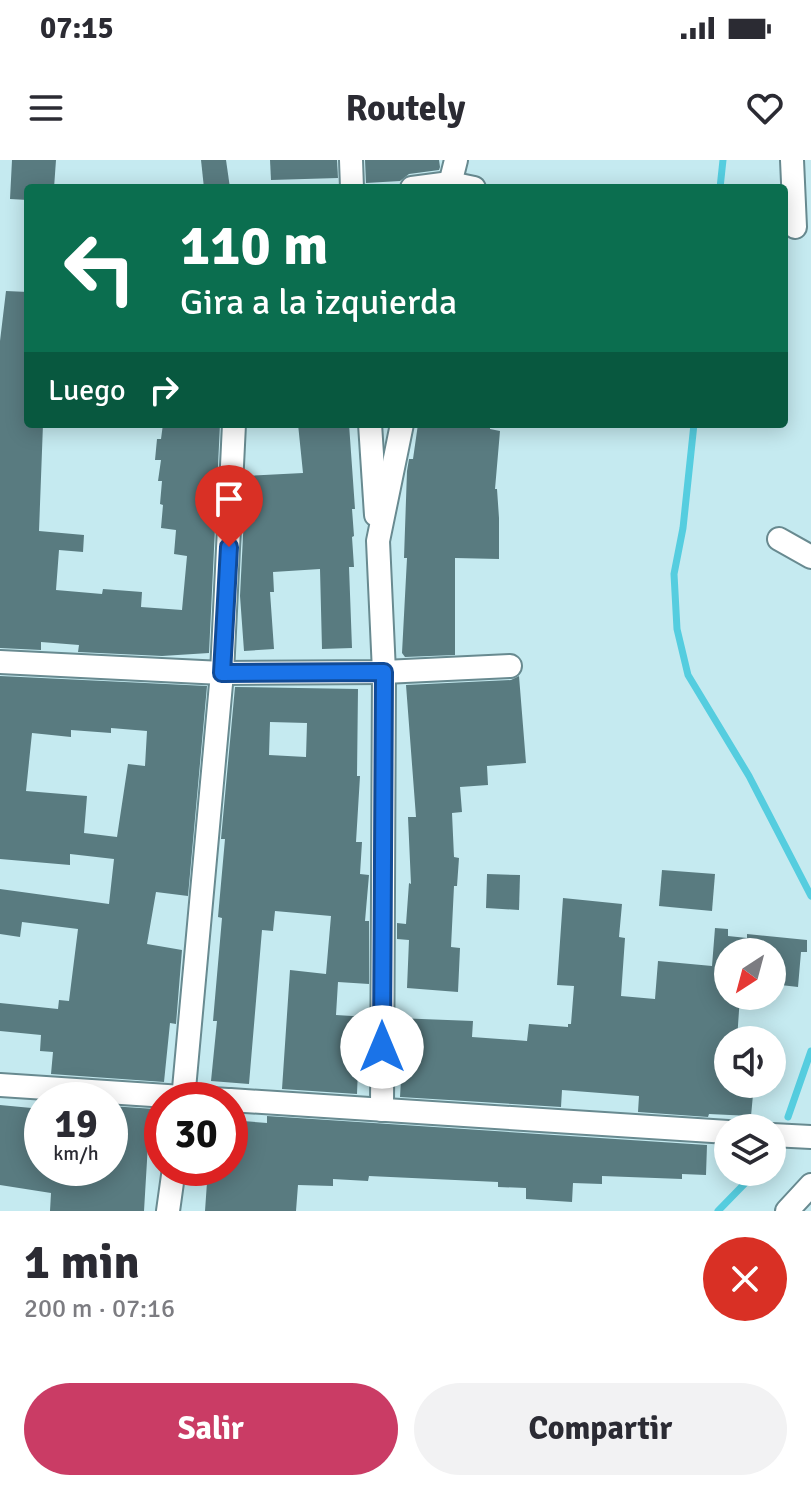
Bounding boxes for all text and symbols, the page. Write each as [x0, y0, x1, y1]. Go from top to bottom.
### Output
text: 07:15 [40, 10, 114, 47]
icon: menu [24, 86, 68, 130]
text: Routely [346, 86, 465, 131]
icon: heart [743, 86, 787, 130]
text: 110 m [180, 211, 328, 280]
icon: left [48, 216, 152, 320]
text: Gira a la izquierda [180, 280, 457, 325]
icon: right [142, 368, 186, 412]
text: Luego [48, 372, 126, 409]
pin [195, 465, 263, 547]
icon: arrive [207, 477, 251, 521]
north arrow [714, 938, 786, 1010]
map controls [714, 938, 786, 1186]
position arrow [340, 1005, 424, 1089]
button: sound [714, 1026, 786, 1098]
speed limit sign: 30 [144, 1082, 248, 1186]
text: 19 [54, 1099, 98, 1149]
button: layers [714, 1114, 786, 1186]
text: km/h [53, 1141, 99, 1166]
text: 1 min [24, 1233, 140, 1292]
button: close [703, 1237, 787, 1321]
text: 200 m · 07:16 [24, 1293, 175, 1325]
button: Salir [24, 1383, 398, 1475]
button: Compartir [414, 1383, 787, 1475]

